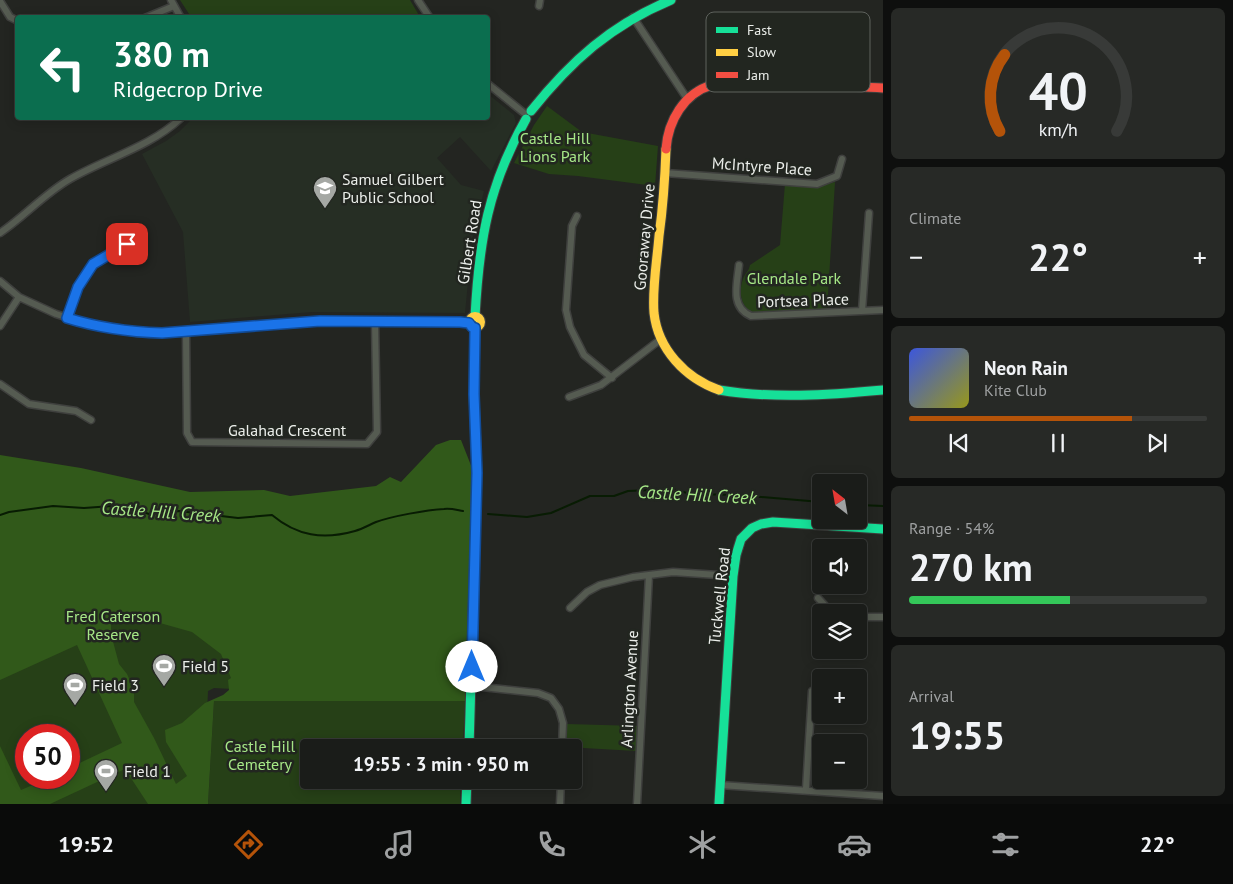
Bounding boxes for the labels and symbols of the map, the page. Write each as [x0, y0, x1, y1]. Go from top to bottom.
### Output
legend [706, 12, 870, 92]
text: Fast [747, 21, 772, 39]
text: Slow [747, 43, 777, 61]
text: Jam [746, 66, 769, 84]
park label: Castle Hill Lions Park [520, 128, 591, 166]
street label: McIntyre Place [711, 153, 813, 179]
place label: Samuel Gilbert Public School [342, 169, 445, 207]
school or university icon: Samuel Gilbert Public School [312, 175, 338, 209]
street label: Gooraway Drive [629, 183, 659, 291]
street label: Gilbert Road [452, 198, 486, 286]
pin [106, 223, 148, 265]
park label: Glendale Park [747, 268, 842, 288]
street label: Portsea Place [757, 288, 849, 312]
street label: Galahad Crescent [228, 420, 347, 440]
north arrow [812, 474, 868, 529]
water label: Castle Hill Creek [637, 480, 758, 509]
water label: Castle Hill Creek [101, 496, 222, 527]
street label: Tuckwell Road [704, 546, 734, 646]
park label: Fred Caterson Reserve [66, 606, 160, 644]
street label: Arlington Avenue [616, 630, 642, 748]
position arrow [445, 640, 497, 692]
sports icon: Field 5 [151, 653, 177, 687]
place label: Field 5 [182, 656, 229, 676]
sports icon: Field 3 [62, 672, 88, 706]
place label: Field 3 [92, 675, 139, 695]
speed limit sign: 50 [15, 724, 80, 789]
park label: Castle Hill Cemetery [225, 736, 296, 774]
sports icon: Field 1 [93, 758, 119, 792]
place label: Field 1 [124, 761, 171, 781]

